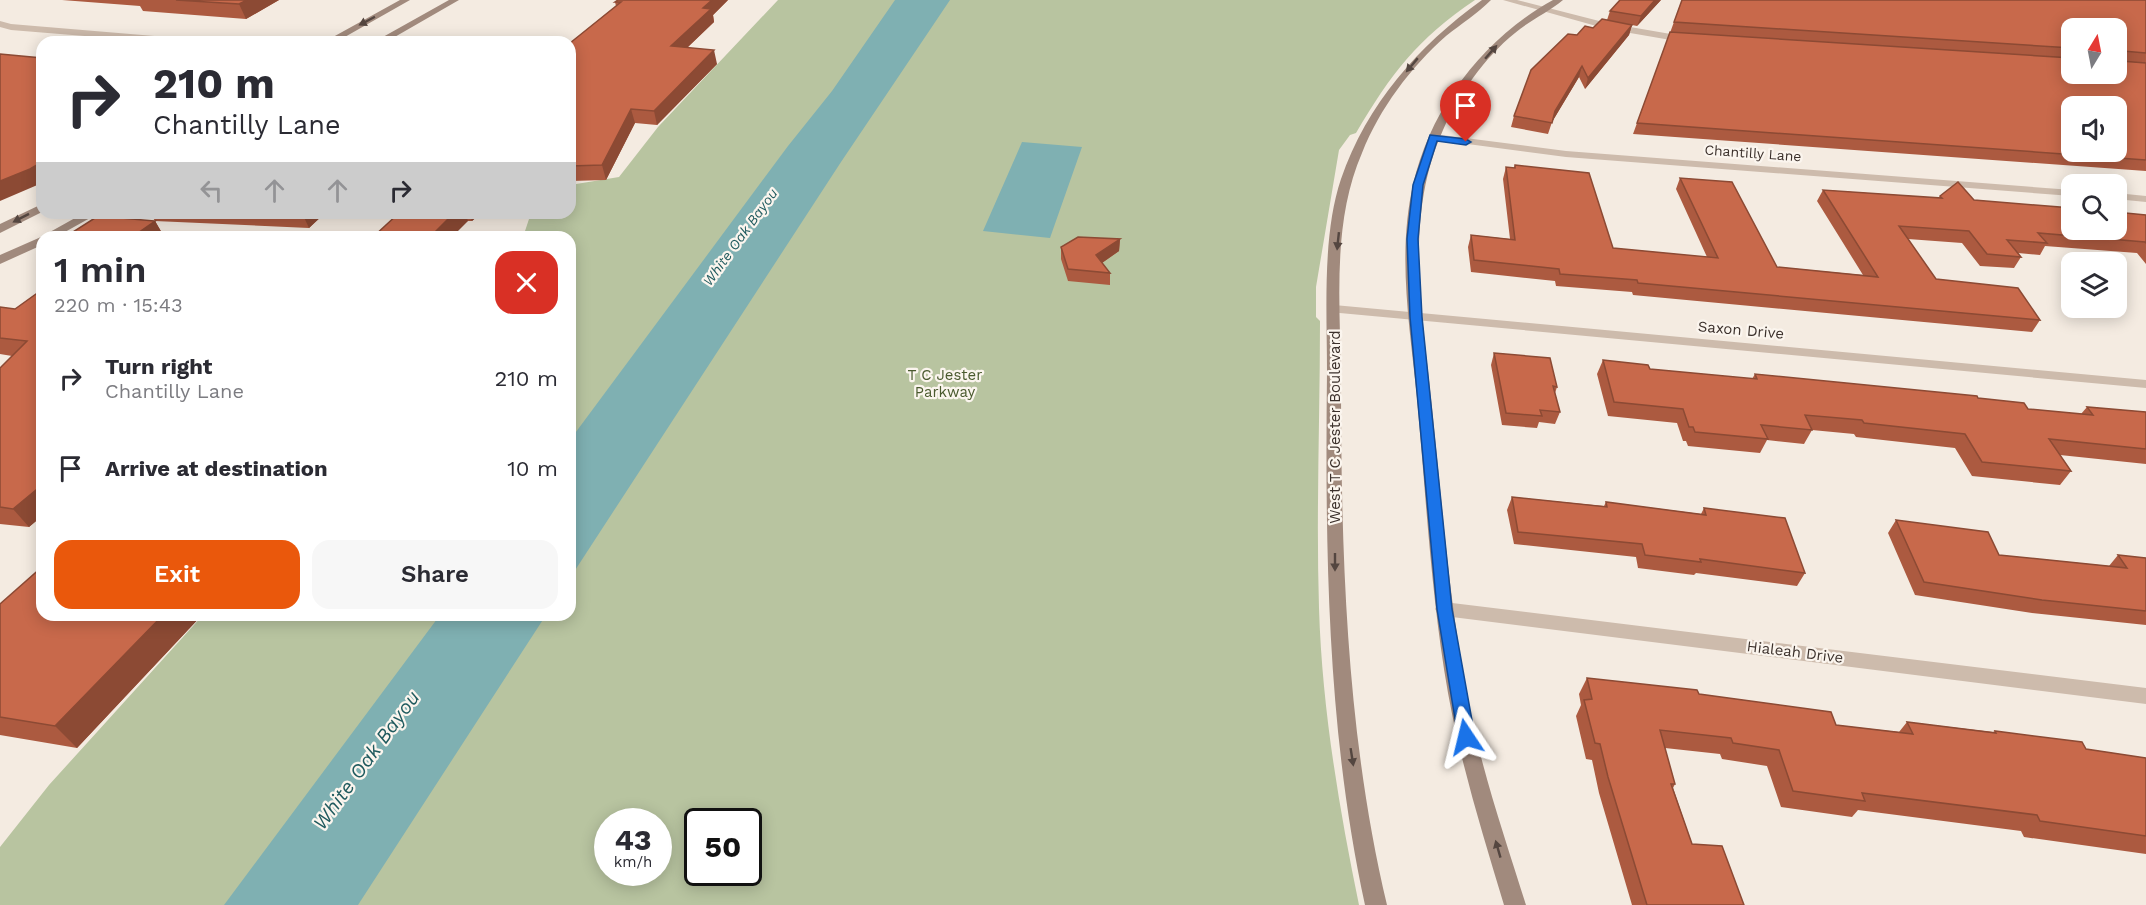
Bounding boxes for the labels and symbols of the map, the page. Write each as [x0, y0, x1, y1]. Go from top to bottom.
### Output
one-way arrow [359, 16, 376, 25]
north arrow [2061, 18, 2127, 84]
one-way arrow [1484, 45, 1497, 60]
one-way arrow [1405, 57, 1418, 73]
pin [1440, 80, 1491, 142]
street label: Chantilly Lane [1704, 142, 1802, 164]
water label: White Oak Bayou [699, 185, 781, 289]
one-way arrow [12, 213, 29, 223]
one-way arrow [1333, 232, 1342, 251]
street label: Saxon Drive [1697, 317, 1785, 343]
street label: West T C Jester Boulevard [1326, 330, 1344, 524]
park label: T C Jester Parkway [908, 366, 982, 401]
one-way arrow [1331, 553, 1340, 572]
street label: Hialeah Drive [1746, 637, 1844, 667]
water label: White Oak Bayou [308, 686, 424, 834]
position arrow [1434, 705, 1498, 769]
one-way arrow [1347, 747, 1356, 766]
speed limit sign: 50 [684, 808, 762, 886]
one-way arrow [1493, 840, 1502, 858]

